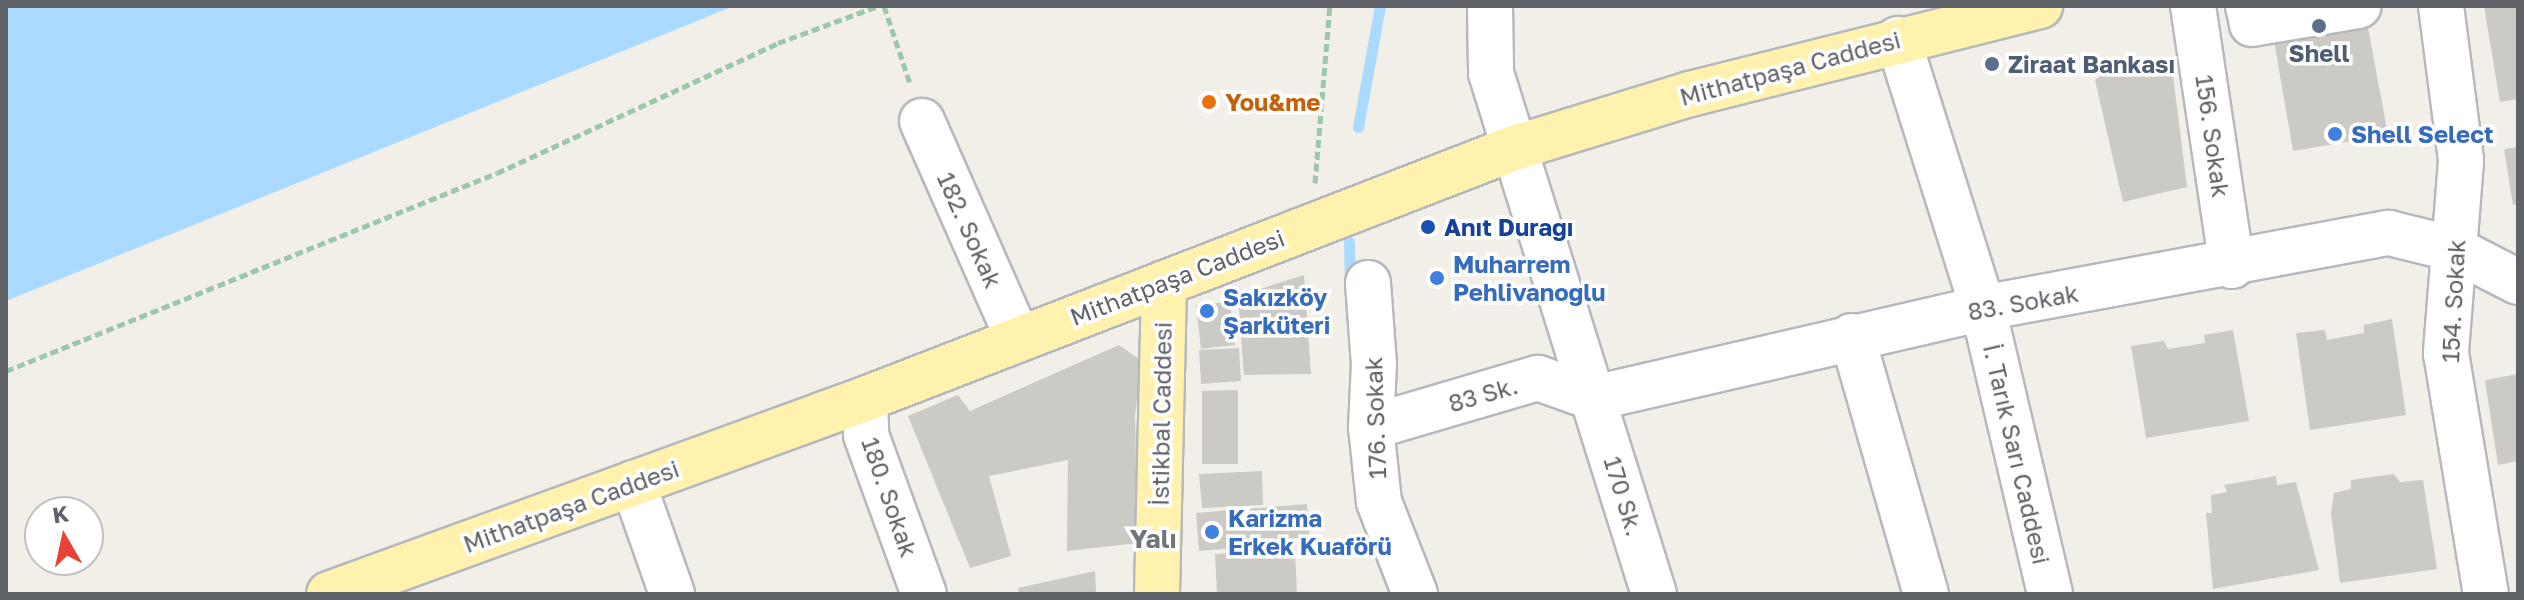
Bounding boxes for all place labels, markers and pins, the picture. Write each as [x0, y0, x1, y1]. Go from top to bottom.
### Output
marker: Shell [2310, 17, 2328, 35]
place label: Shell [2289, 39, 2349, 67]
place label: Ziraat Bankası [2008, 50, 2175, 78]
marker: Ziraat Bankası [1983, 55, 2001, 73]
place label: You&me [1225, 88, 1321, 116]
marker: You&me [1200, 93, 1218, 111]
place label: Shell Select [2351, 120, 2494, 148]
marker: Shell Select [2326, 125, 2344, 143]
place label: Anıt Durağı [1444, 213, 1573, 241]
marker: Anıt Durağı [1419, 218, 1437, 236]
place label: Muharrem Pehlivanoğlu [1453, 250, 1606, 306]
marker: Muharrem Pehlivanoğlu [1428, 269, 1446, 287]
place label: Sakızköy Şarküteri [1223, 283, 1330, 339]
marker: Sakızköy Şarküteri [1198, 302, 1216, 320]
place label: Karizma Erkek Kuaförü [1228, 504, 1392, 560]
marker: Karizma Erkek Kuaförü [1203, 523, 1221, 541]

